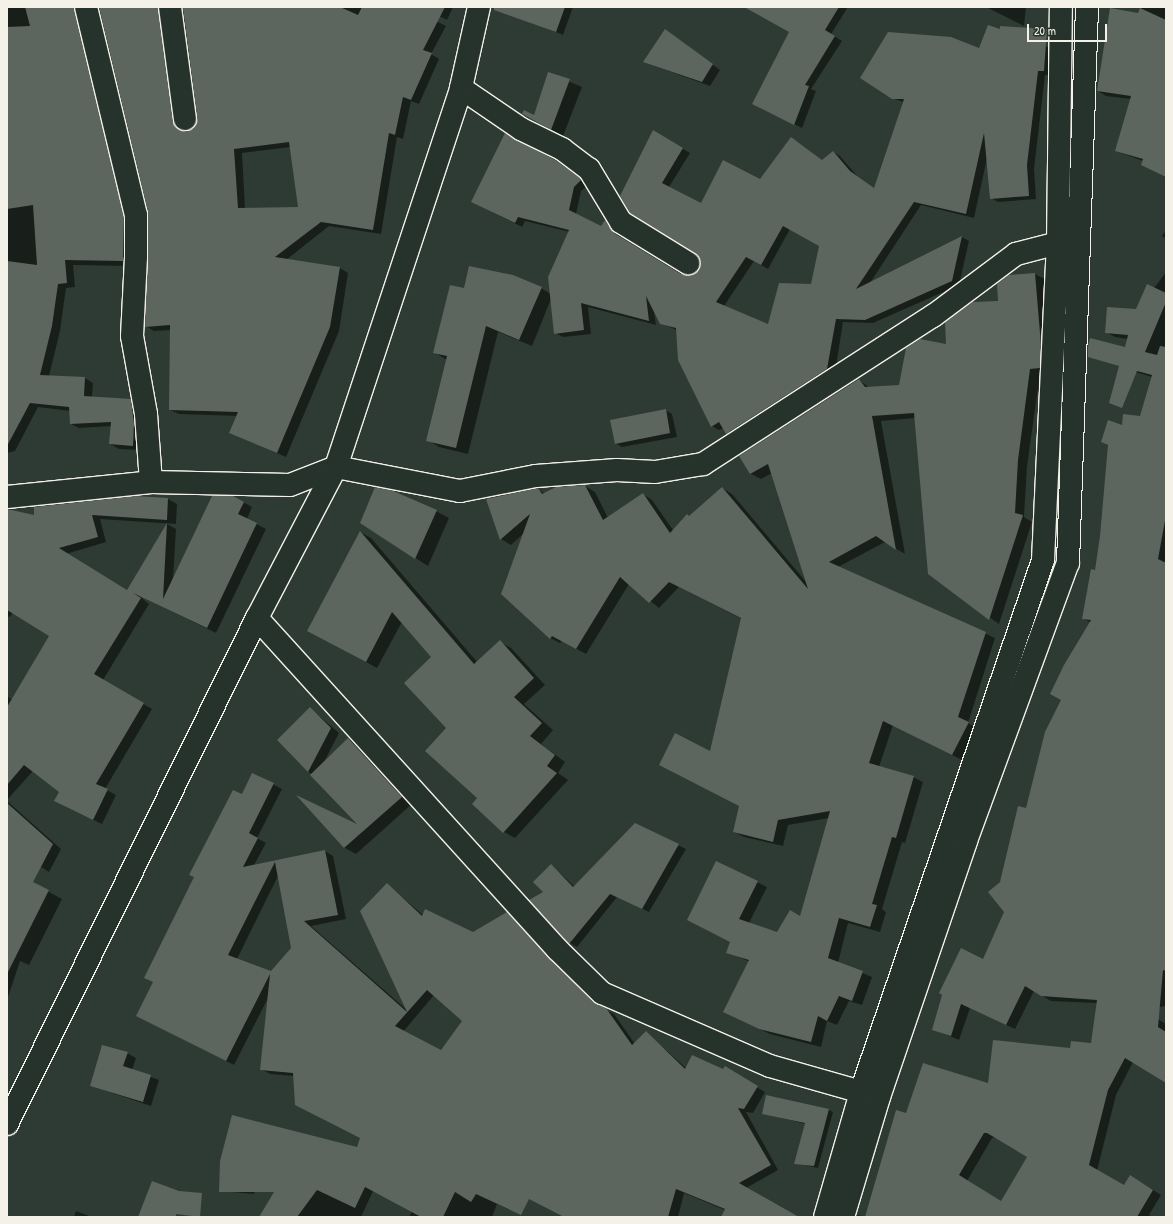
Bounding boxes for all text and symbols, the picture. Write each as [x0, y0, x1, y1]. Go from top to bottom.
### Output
scale bar [1029, 16, 1109, 42]
text: 20 m [1034, 22, 1056, 39]

